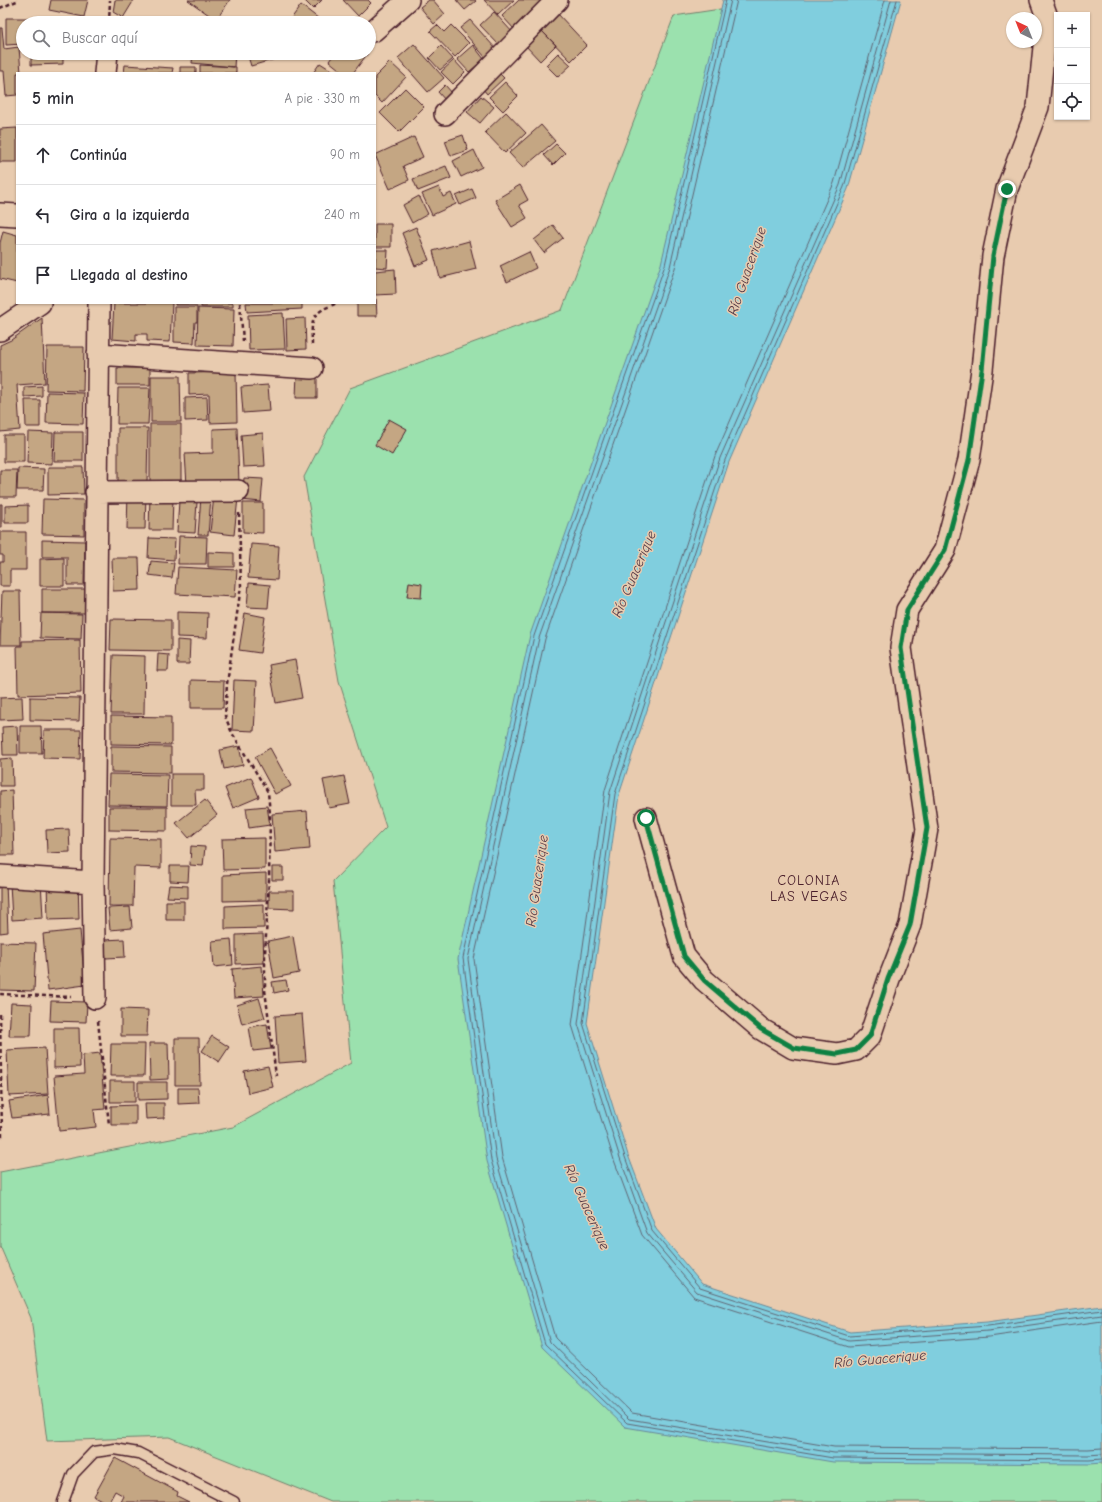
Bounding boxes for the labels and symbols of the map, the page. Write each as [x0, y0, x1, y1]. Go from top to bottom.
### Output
north arrow [1006, 12, 1042, 48]
route end [998, 180, 1016, 198]
water label: Río Guacerique [724, 225, 770, 317]
water label: Río Guacerique [608, 528, 660, 620]
route start [637, 809, 655, 827]
water label: Río Guacerique [522, 834, 552, 928]
district label: COLONIA LAS VEGAS [770, 872, 848, 905]
water label: Río Guacerique [560, 1161, 614, 1253]
water label: Río Guacerique [833, 1347, 927, 1371]

